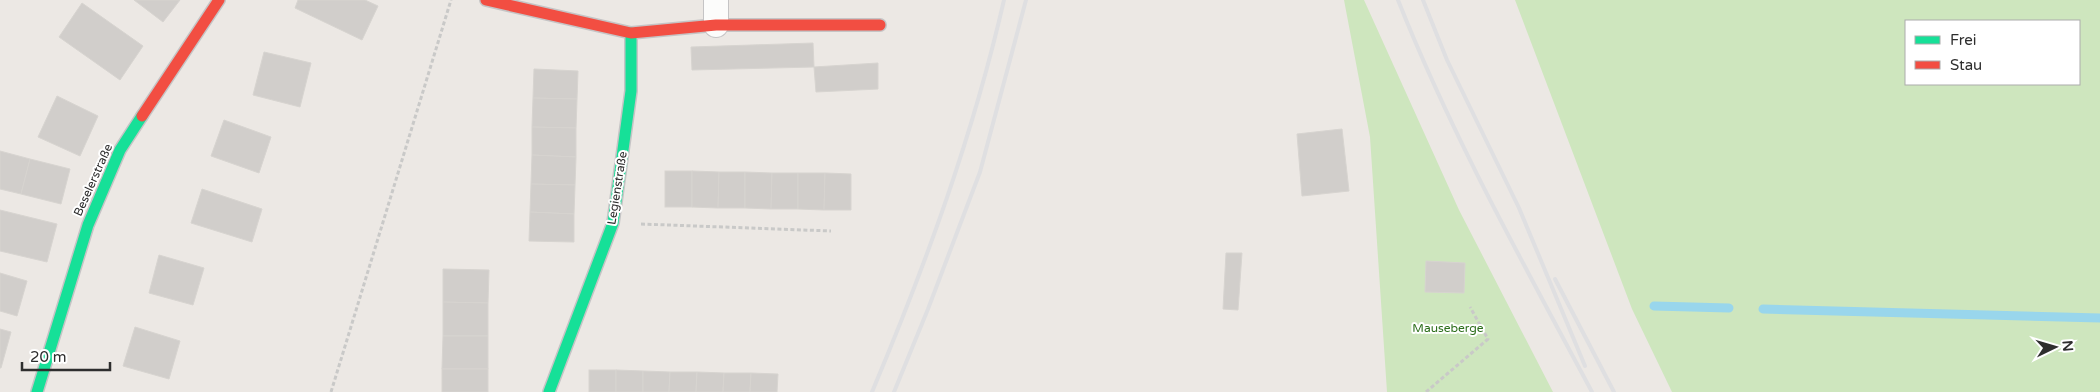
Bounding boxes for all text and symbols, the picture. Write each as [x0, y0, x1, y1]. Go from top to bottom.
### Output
legend [1905, 20, 2080, 85]
text: Frei [1950, 31, 1976, 49]
text: Stau [1950, 56, 1982, 74]
street label: Beselerstraße [71, 141, 115, 218]
street label: Legienstraße [604, 150, 630, 226]
park label: Mauseberge [1412, 321, 1484, 335]
north arrow [2030, 322, 2080, 372]
scale bar [22, 340, 110, 372]
text: N [2058, 340, 2076, 352]
text: 20 m [30, 348, 67, 366]

